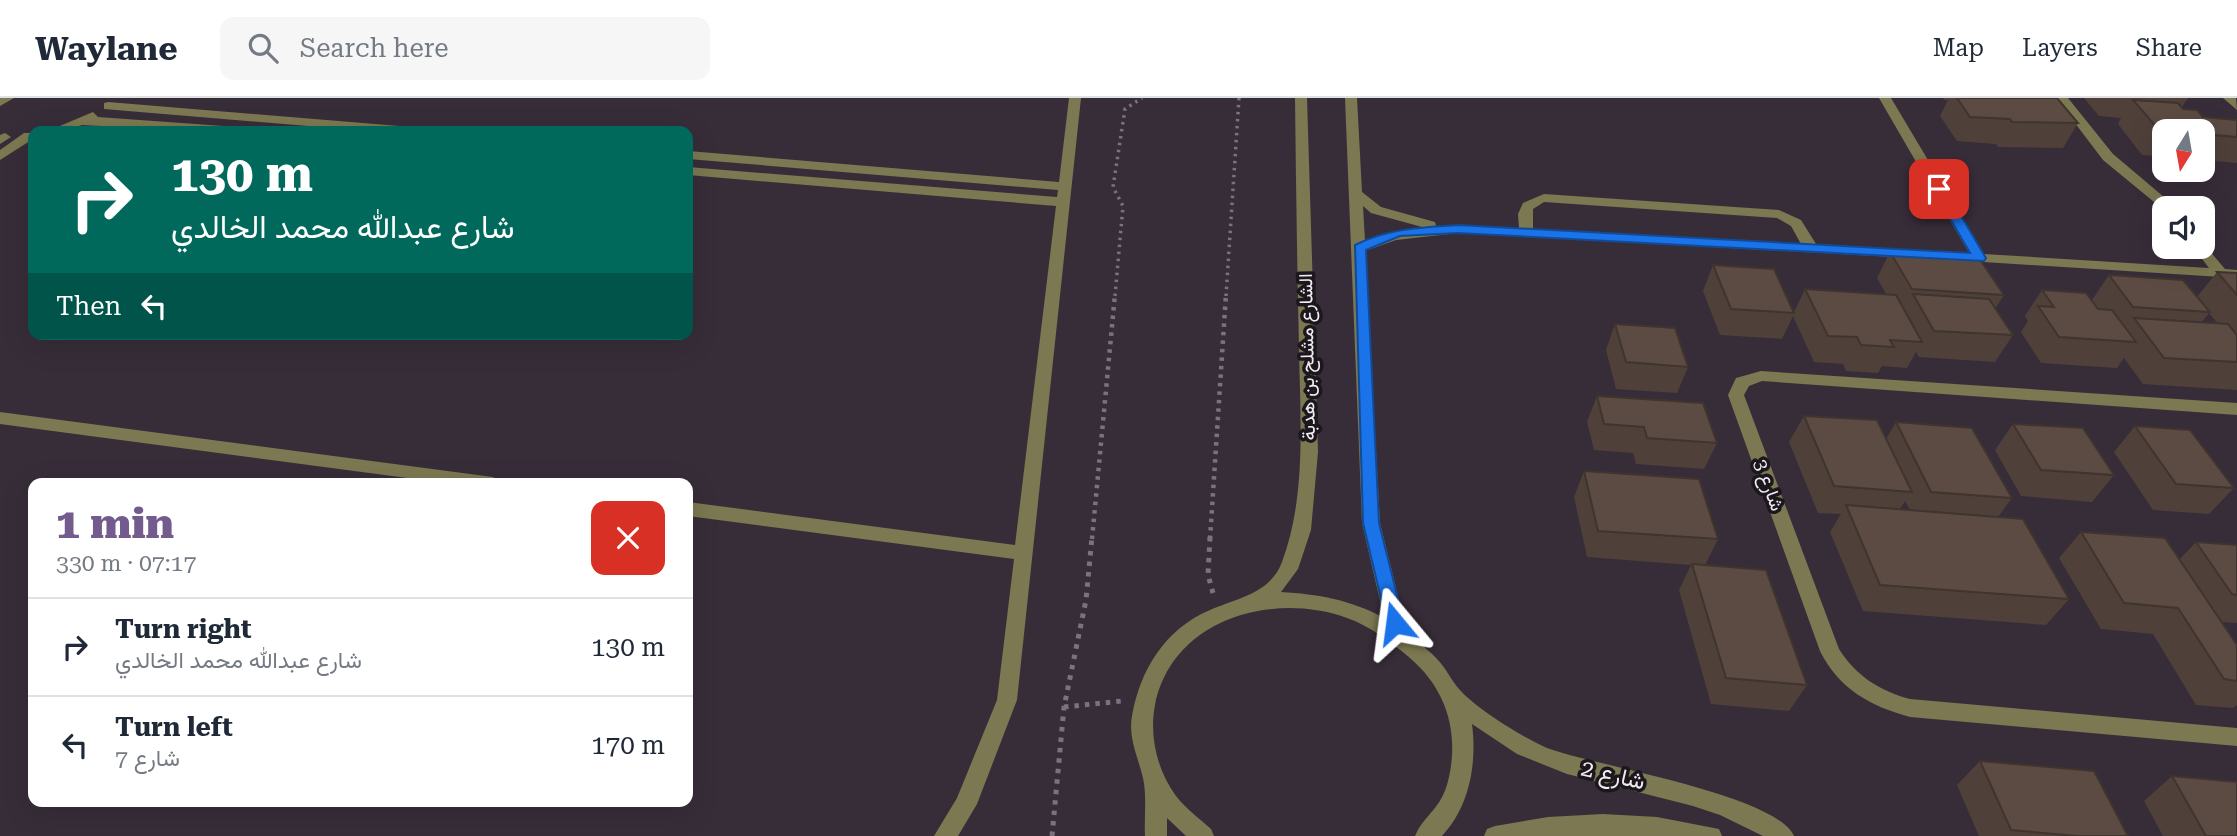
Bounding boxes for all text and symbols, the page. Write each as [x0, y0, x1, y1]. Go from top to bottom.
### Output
search box [220, 17, 710, 80]
text: Waylane [35, 29, 178, 68]
icon: search [244, 29, 282, 67]
text: Search here [300, 33, 449, 63]
text: Map [1933, 34, 1984, 62]
text: Layers [2022, 34, 2098, 62]
text: Share [2136, 34, 2202, 62]
north arrow [2152, 119, 2216, 182]
map controls [2152, 119, 2215, 259]
text: 130 m [171, 146, 313, 203]
icon: right [56, 154, 147, 245]
pin [1909, 159, 1969, 219]
icon: arrive [1920, 170, 1958, 208]
button: sound [2152, 196, 2215, 259]
text: شارع عبدالله محمد الخالدي [171, 208, 515, 246]
street label: الشارع مشلح بن هدبة [1294, 273, 1322, 441]
icon: left [135, 287, 173, 325]
text: Then [56, 291, 121, 321]
street label: شارع 3 [1748, 456, 1789, 514]
text: 1 min [56, 499, 174, 548]
button: close [591, 501, 665, 575]
text: 330 m · 07:17 [56, 550, 196, 577]
position arrow [1358, 586, 1432, 660]
text: Turn right [115, 614, 251, 644]
icon: right [56, 628, 94, 666]
text: 130 m [591, 632, 665, 662]
text: شارع عبدالله محمد الخالدي [115, 647, 362, 674]
text: Turn left [115, 712, 233, 742]
icon: left [56, 726, 94, 764]
text: 170 m [591, 730, 665, 760]
text: شارع 7 [115, 745, 180, 772]
street label: شارع 2 [1578, 755, 1648, 797]

